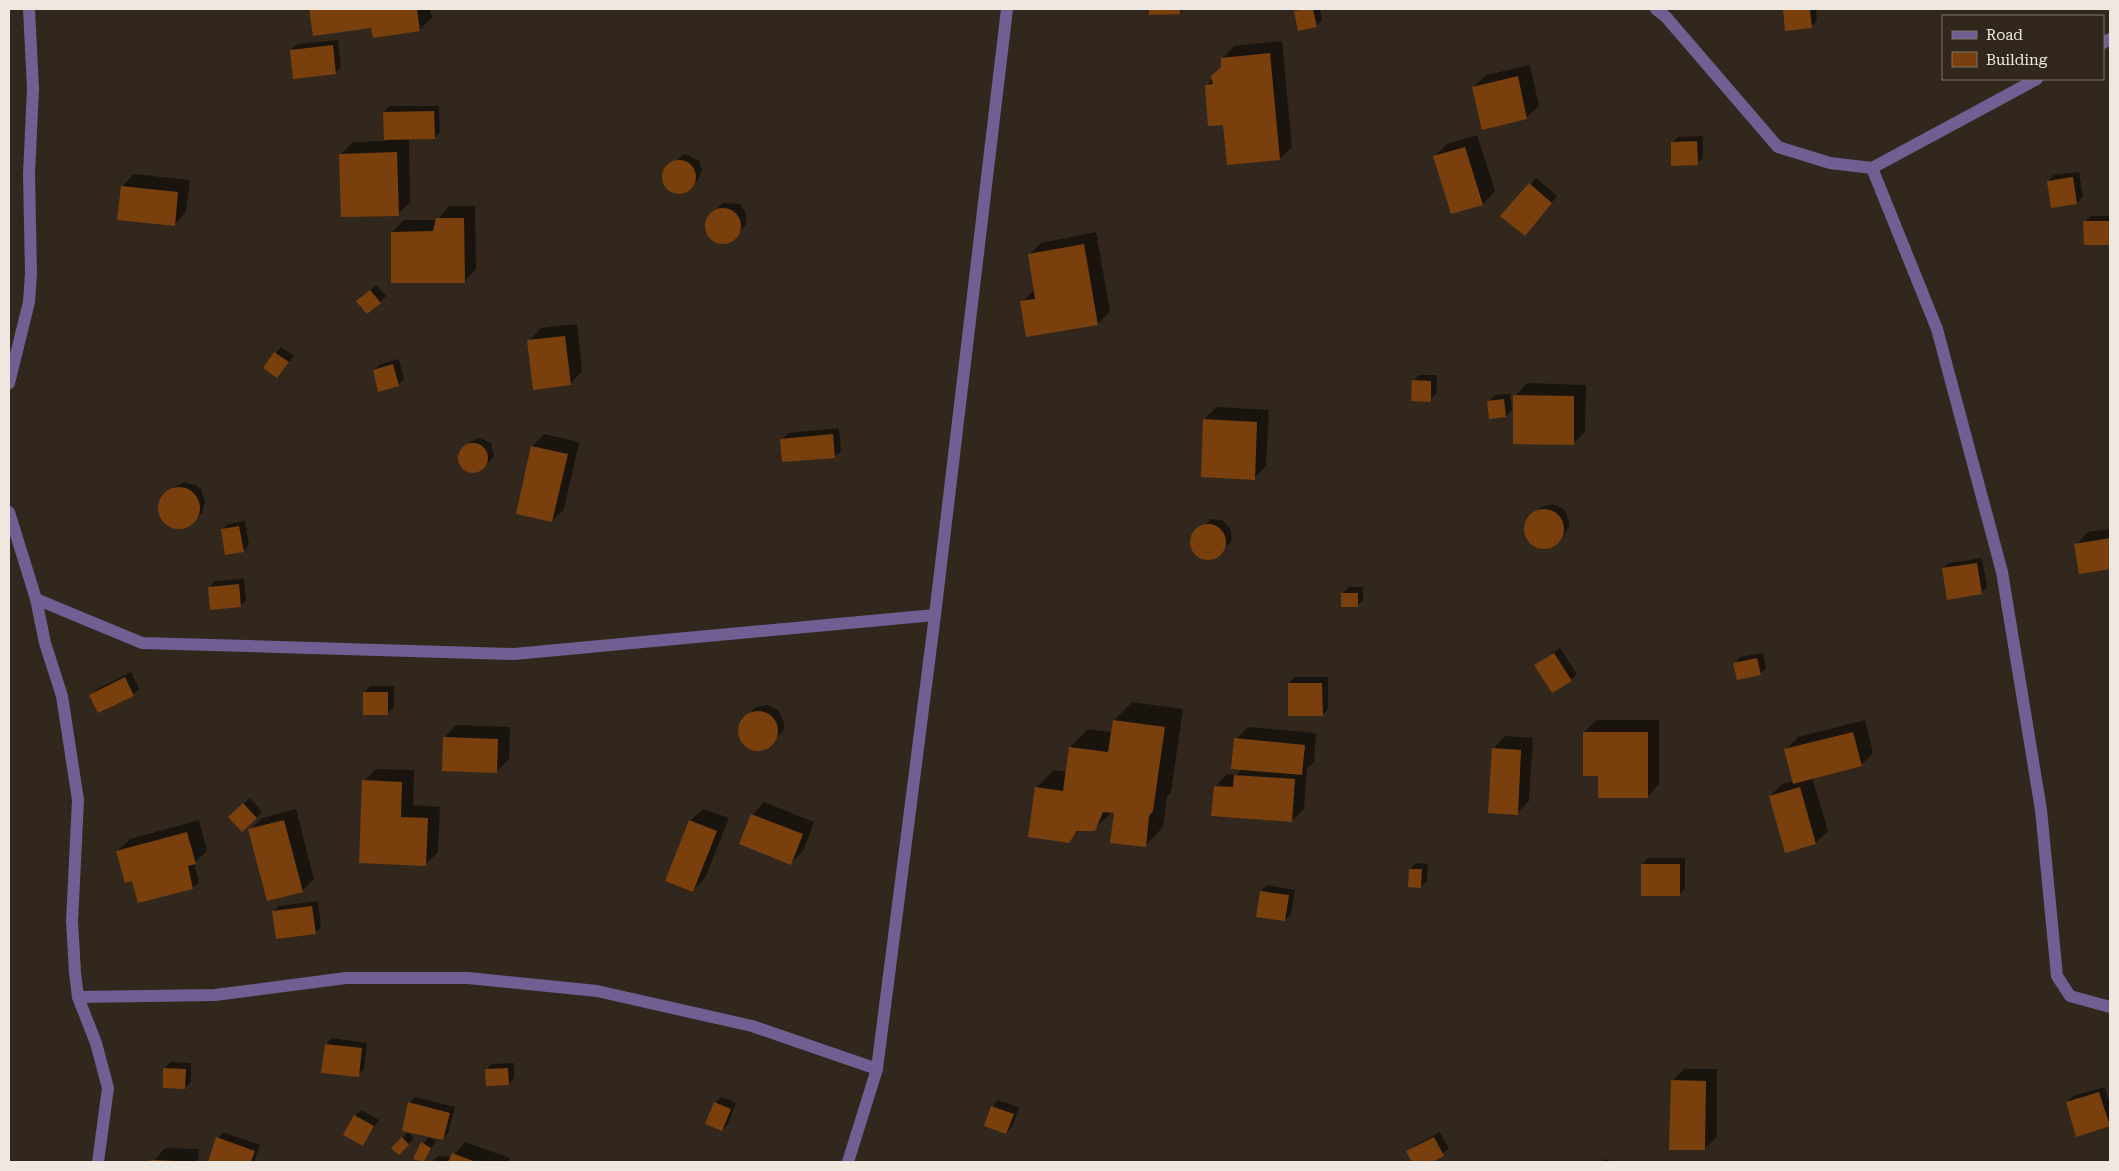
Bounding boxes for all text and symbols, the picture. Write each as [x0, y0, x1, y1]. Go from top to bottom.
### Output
legend [1942, 15, 2104, 80]
text: Road [1986, 26, 2023, 44]
text: Building [1986, 51, 2048, 69]

